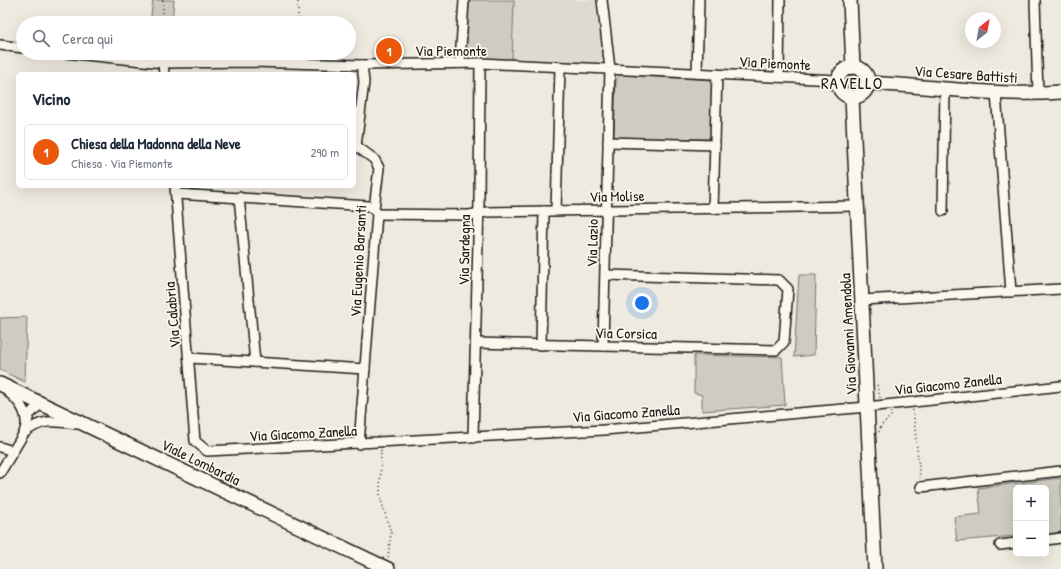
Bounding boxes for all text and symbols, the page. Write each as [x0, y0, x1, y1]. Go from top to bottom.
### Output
north arrow [965, 12, 1001, 48]
search box [16, 16, 356, 60]
icon: search [30, 27, 52, 49]
text: Cerca qui [62, 28, 113, 49]
pin: 1 [376, 36, 402, 66]
street label: Via Piemonte [415, 40, 487, 61]
street label: Via Piemonte [739, 51, 811, 75]
street label: Via Cesare Battisti [914, 60, 1018, 88]
district label: RAVELLO [821, 71, 883, 94]
text: Vicino [32, 87, 70, 110]
text: Chiesa della Madonna della Neve [71, 133, 241, 154]
text: 1 [44, 143, 48, 161]
text: 290 m [310, 143, 339, 161]
text: Chiesa · Via Piemonte [71, 154, 173, 172]
street label: Via Molise [589, 185, 645, 207]
street label: Via Eugenio Barsanti [345, 204, 371, 318]
street label: Via Sardegna [453, 214, 475, 286]
street label: Via Lazio [581, 219, 603, 267]
street label: Via Giovanni Amendola [834, 272, 862, 395]
street label: Via Calabria [159, 281, 185, 349]
your location [632, 293, 652, 313]
street label: Via Corsica [595, 322, 657, 344]
street label: Via Giacomo Zanella [893, 368, 1003, 400]
street label: Via Giacomo Zanella [572, 399, 681, 427]
street label: Via Giacomo Zanella [249, 420, 357, 446]
street label: Viale Lombardia [158, 434, 244, 490]
map controls [1013, 485, 1049, 557]
button: + [1013, 485, 1049, 521]
button: − [1013, 521, 1049, 557]

